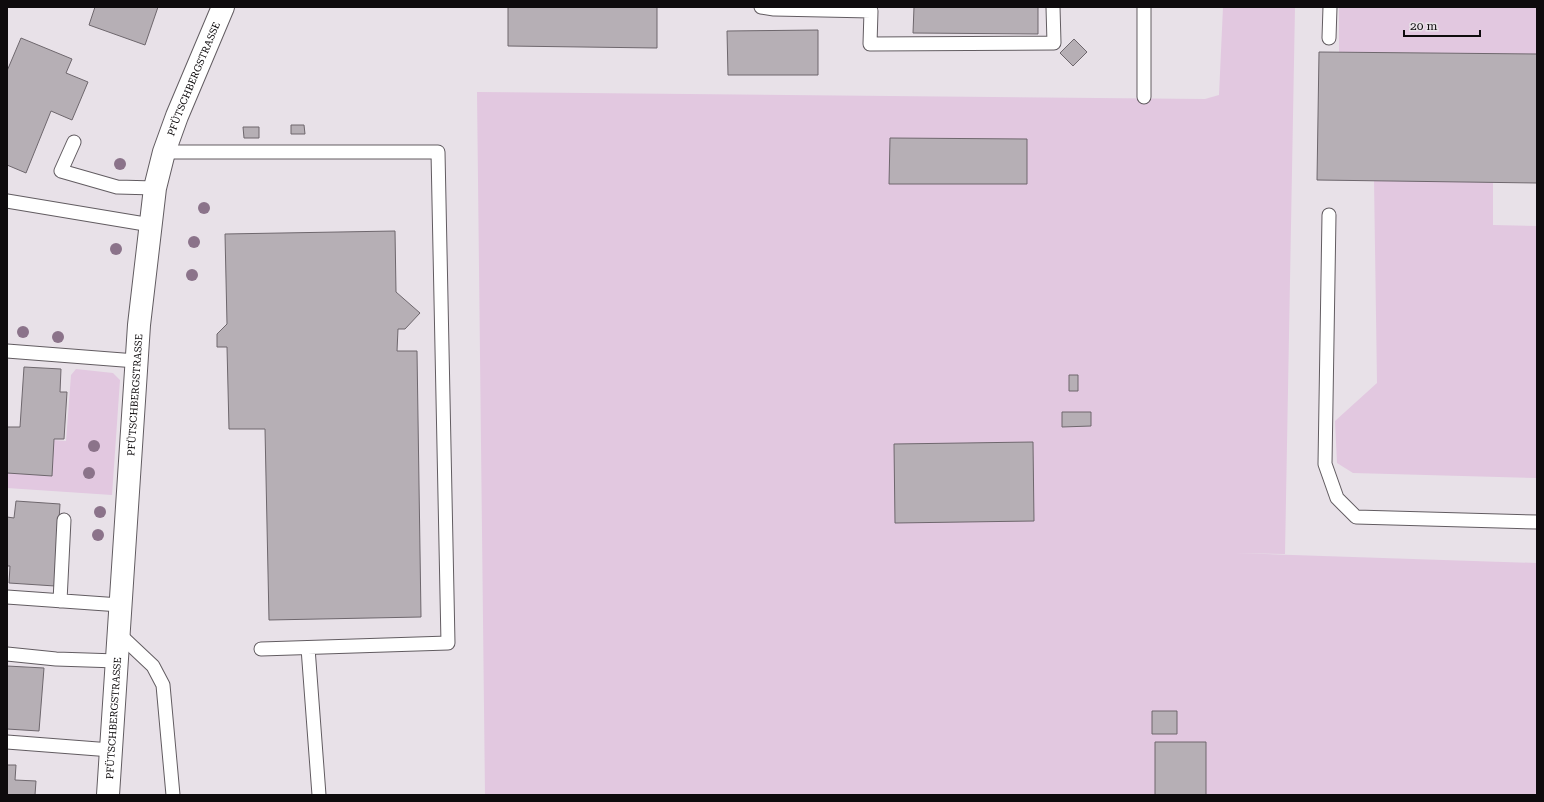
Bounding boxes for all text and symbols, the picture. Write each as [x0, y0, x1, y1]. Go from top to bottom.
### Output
scale bar [1404, 12, 1480, 38]
text: 20 m [1410, 19, 1437, 33]
street label: PFÜTSCHBERGSTRASSE [165, 20, 222, 137]
street label: PFÜTSCHBERGSTRASSE [125, 333, 144, 456]
street label: PFÜTSCHBERGSTRASSE [104, 657, 123, 780]

